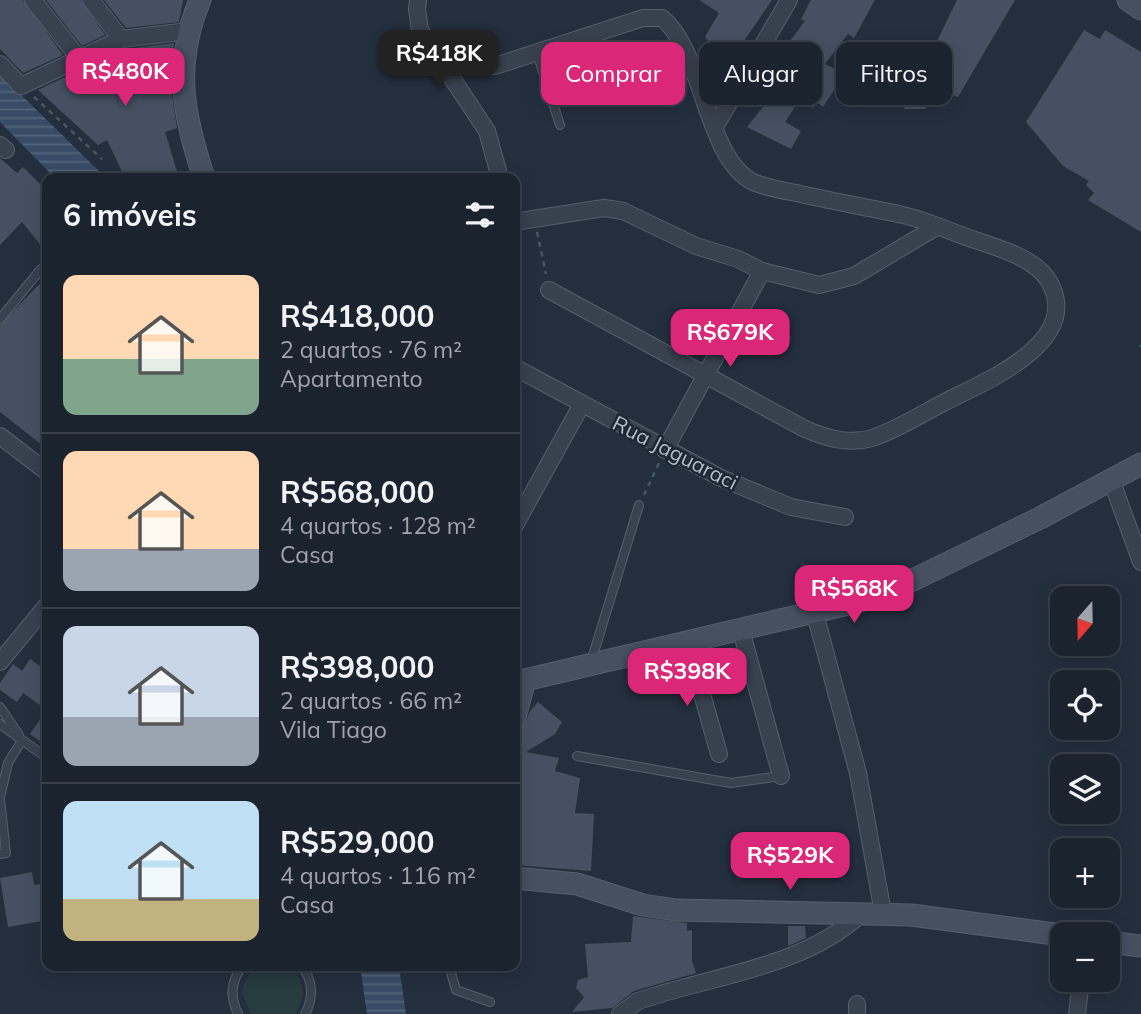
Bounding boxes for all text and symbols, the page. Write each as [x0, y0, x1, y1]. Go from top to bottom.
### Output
pin: R$418K [382, 31, 496, 90]
text: R$418K [396, 38, 482, 67]
chip: Comprar [541, 42, 685, 105]
chip: Alugar [699, 42, 822, 105]
chip: Filtros [836, 42, 952, 105]
pin: R$480K [68, 48, 182, 108]
text: R$480K [82, 56, 168, 85]
text: 6 imóveis [63, 196, 197, 234]
icon: filters [461, 196, 499, 234]
text: R$418,000 [280, 297, 435, 335]
icon: home [119, 303, 203, 387]
pin: R$679K [673, 310, 787, 369]
text: R$679K [687, 317, 773, 346]
text: 2 quartos · 76 m² [280, 335, 462, 364]
text: Apartamento [280, 364, 423, 393]
street label: Rua Jaguaraci [608, 409, 742, 495]
text: R$568,000 [280, 473, 435, 511]
icon: home [119, 479, 203, 563]
text: 4 quartos · 128 m² [280, 511, 476, 540]
text: Casa [280, 540, 334, 569]
pin: R$568K [797, 566, 911, 625]
text: R$568K [811, 573, 897, 602]
north arrow [1050, 586, 1120, 656]
map controls [1050, 586, 1120, 992]
text: R$398,000 [280, 648, 435, 686]
pin: R$398K [630, 648, 744, 708]
icon: home [119, 654, 203, 738]
text: R$398K [644, 656, 730, 685]
button: locate [1050, 670, 1120, 740]
text: 2 quartos · 66 m² [280, 686, 462, 715]
text: Vila Tiago [280, 715, 387, 744]
button: layers [1050, 754, 1120, 824]
text: R$529,000 [280, 823, 435, 861]
icon: home [119, 829, 203, 913]
pin: R$529K [733, 832, 847, 892]
button: + [1050, 838, 1120, 908]
text: R$529K [747, 840, 833, 869]
text: 4 quartos · 116 m² [280, 861, 476, 890]
text: Casa [280, 890, 334, 919]
button: − [1050, 922, 1120, 992]

